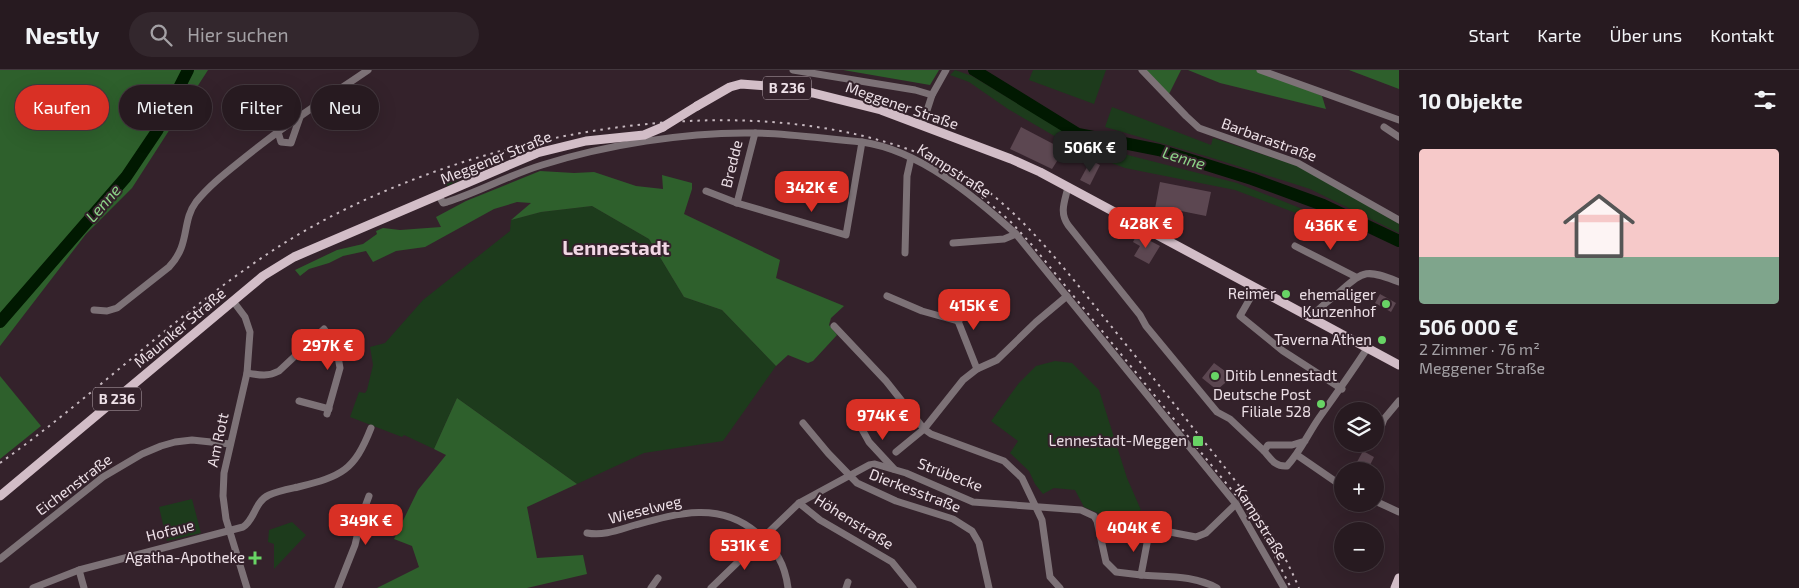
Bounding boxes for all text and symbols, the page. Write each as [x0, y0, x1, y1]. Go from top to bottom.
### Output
search box [129, 12, 479, 57]
text: Nestly [25, 20, 99, 49]
icon: search [147, 21, 175, 49]
text: Hier suchen [187, 23, 288, 46]
text: Start [1468, 24, 1509, 46]
text: Karte [1537, 24, 1582, 46]
text: Über uns [1610, 24, 1682, 46]
text: Kontakt [1710, 24, 1774, 46]
road number: B 236 [763, 77, 811, 100]
street label: Meggener Straße [844, 77, 961, 133]
chip: Kaufen [15, 85, 109, 130]
chip: Mieten [119, 85, 212, 130]
chip: Filter [222, 85, 301, 130]
chip: Neu [311, 85, 379, 130]
icon: filters [1751, 86, 1779, 114]
text: 10 Objekte [1419, 88, 1523, 113]
street label: Barbarastraße [1219, 113, 1320, 165]
street label: Meggener Straße [437, 127, 554, 188]
pin: 506K € [1049, 131, 1131, 173]
text: 506K € [1064, 137, 1116, 156]
street label: Bredde [716, 138, 746, 189]
street label: Kampstraße [914, 140, 995, 201]
water label: Lenne [1160, 142, 1208, 173]
pin: 342K € [771, 170, 853, 213]
text: 342K € [786, 177, 838, 196]
water label: Lenne [81, 180, 124, 225]
icon: home [1554, 181, 1644, 271]
pin: 428K € [1105, 206, 1187, 249]
pin: 436K € [1290, 208, 1372, 251]
text: 428K € [1119, 213, 1173, 232]
text: 436K € [1305, 215, 1357, 234]
district label: Lennestadt [562, 235, 670, 259]
street label: Maumker Straße [130, 284, 229, 371]
place label: Reimer [1228, 284, 1276, 302]
place label: ehemaliger Kunzenhof [1299, 285, 1376, 320]
pin: 415K € [933, 288, 1015, 331]
marker: Reimer [1280, 288, 1292, 300]
text: 415K € [949, 295, 999, 314]
marker: ehemaliger Kunzenhof [1380, 298, 1392, 310]
text: 506 000 € [1419, 314, 1519, 339]
pin: 297K € [287, 328, 369, 371]
place label: Taverna Athen [1274, 330, 1372, 348]
marker: Taverna Athen [1376, 334, 1388, 346]
text: 297K € [303, 335, 353, 354]
text: 2 Zimmer · 76 m² [1419, 339, 1540, 358]
text: Meggener Straße [1419, 358, 1545, 377]
place label: Ditib Lennestadt [1225, 366, 1337, 384]
marker: Ditib Lennestadt [1209, 370, 1221, 382]
place label: Deutsche Post Filiale 528 [1213, 385, 1311, 420]
road number: B 236 [93, 388, 141, 410]
pin: 974K € [842, 398, 924, 441]
marker: Deutsche Post Filiale 528 [1315, 398, 1327, 410]
map controls [1334, 402, 1384, 572]
button: layers [1334, 402, 1384, 452]
text: 974K € [857, 405, 909, 424]
street label: Am Rott [203, 411, 232, 469]
place label: Lennestadt-Meggen [1049, 431, 1187, 449]
marker: Lennestadt-Meggen [1191, 434, 1205, 448]
street label: Eichenstraße [32, 450, 115, 519]
street label: Strübecke [915, 453, 985, 495]
button: + [1334, 462, 1384, 512]
street label: Dierkesstraße [867, 464, 964, 516]
street label: Kampstraße [1232, 482, 1292, 563]
street label: Höhenstraße [812, 490, 897, 553]
street label: Wieselweg [606, 491, 684, 527]
pin: 349K € [325, 504, 407, 546]
text: 349K € [340, 510, 392, 529]
pin: 404K € [1093, 510, 1175, 553]
street label: Hofaue [144, 515, 196, 545]
text: 404K € [1107, 517, 1161, 536]
button: − [1334, 522, 1384, 572]
pin: 531K € [704, 528, 786, 571]
text: 531K € [721, 535, 769, 554]
place label: Agatha-Apotheke [125, 548, 245, 566]
marker: Agatha-Apotheke [249, 552, 261, 564]

